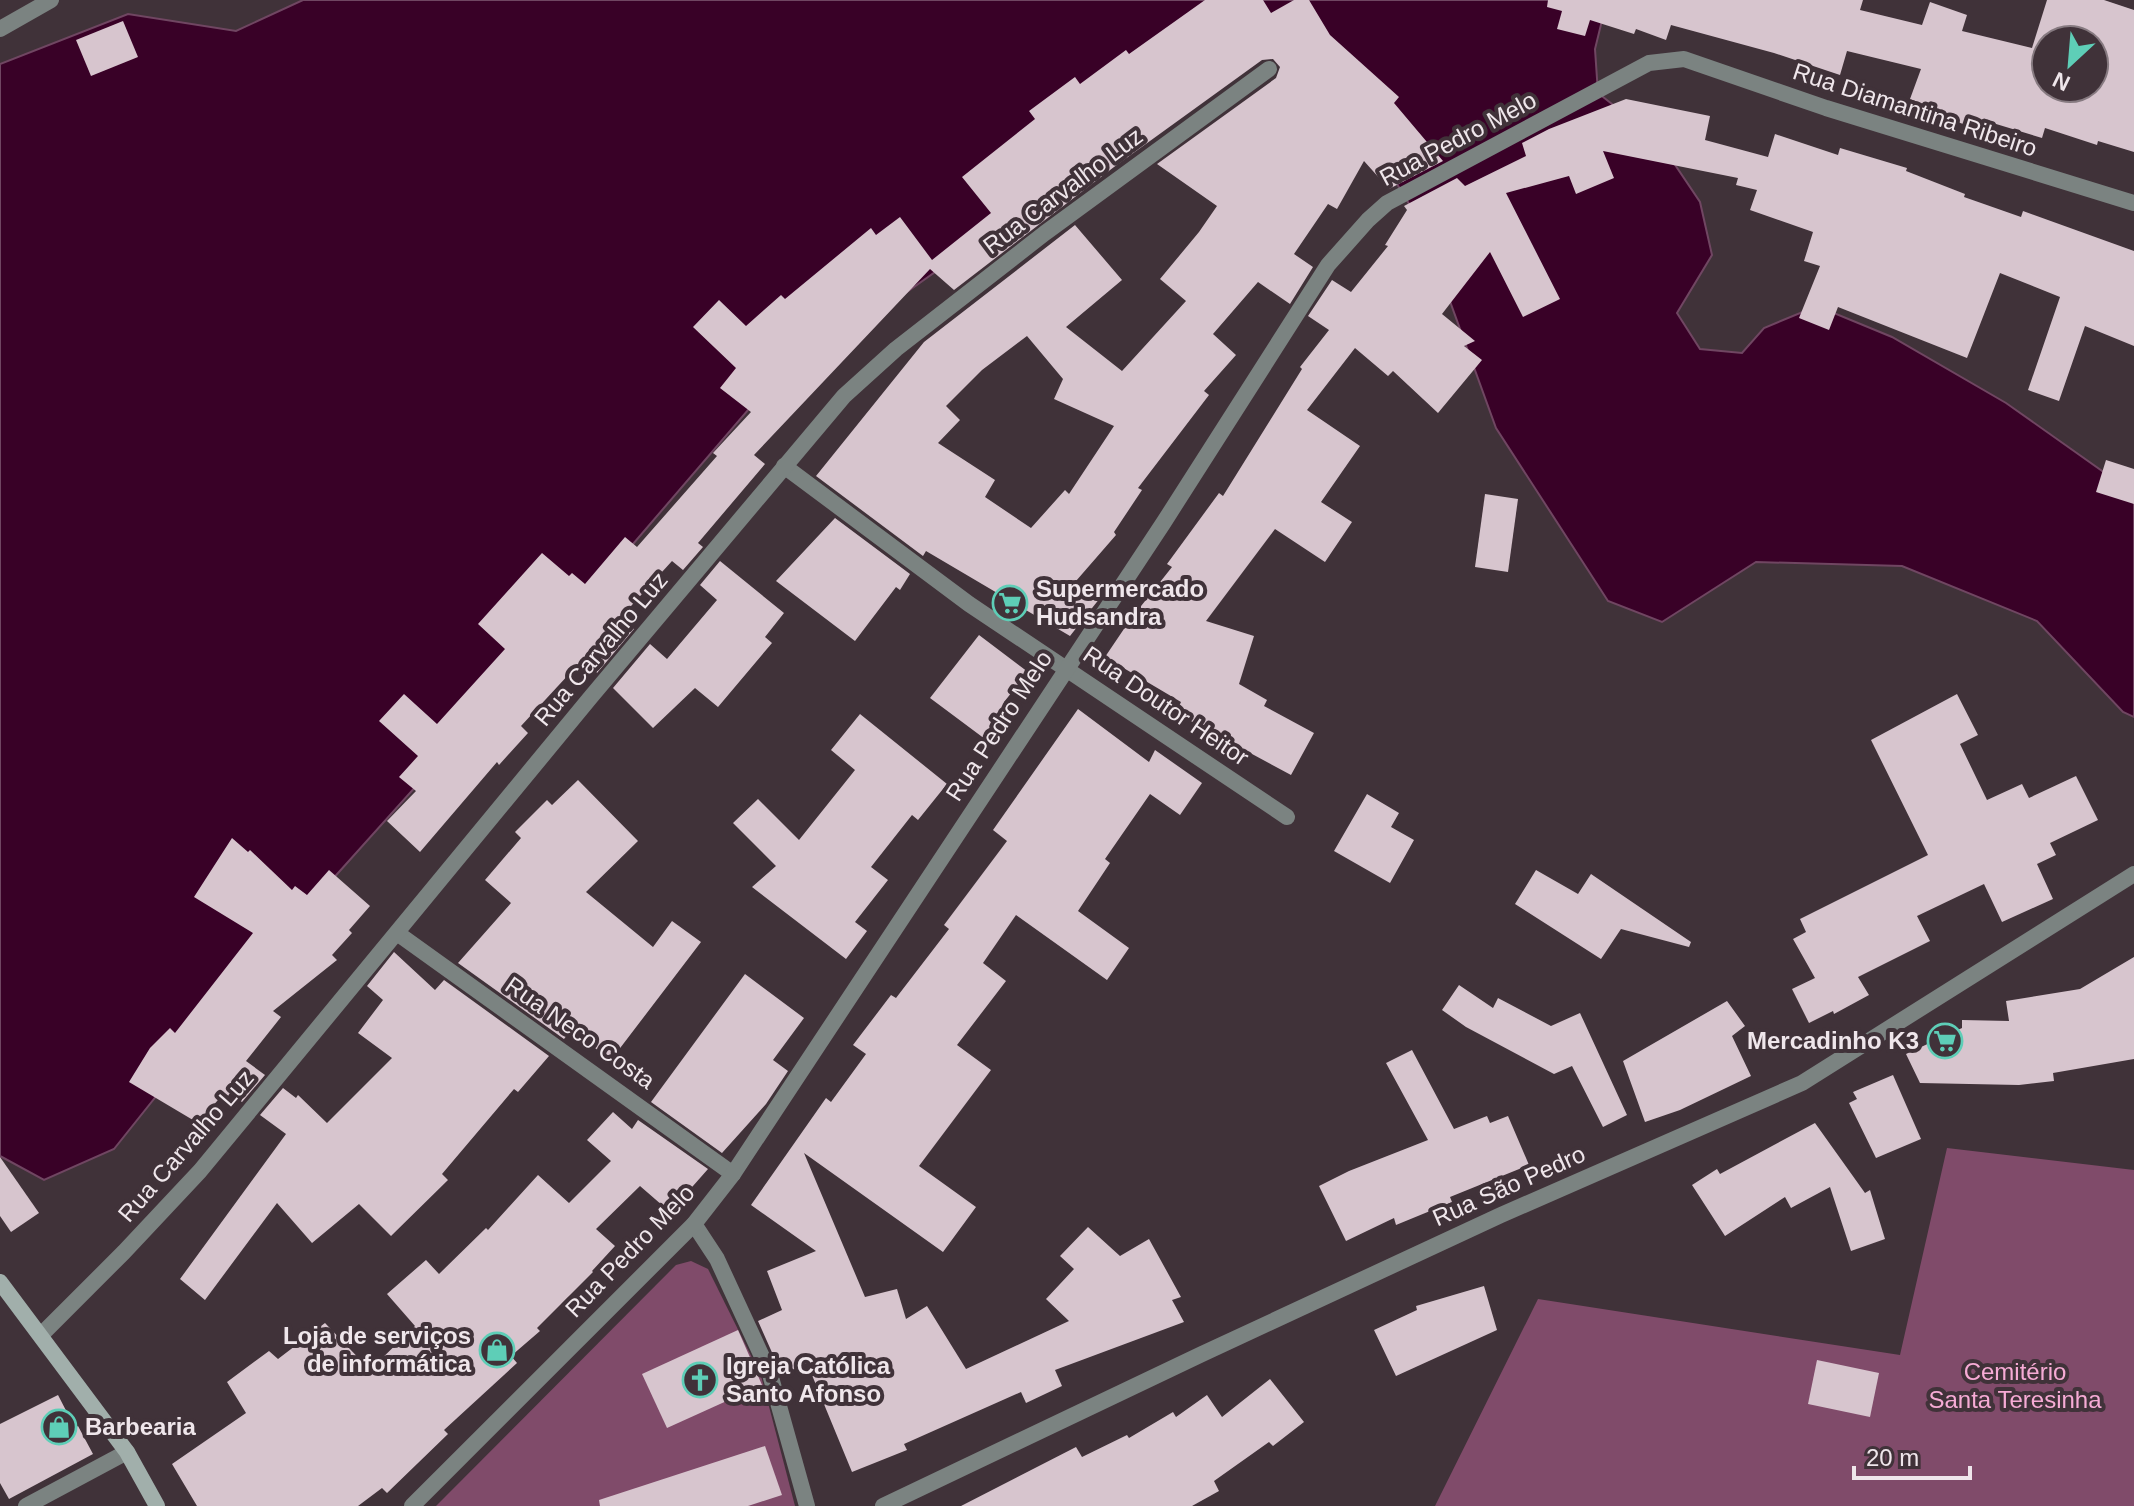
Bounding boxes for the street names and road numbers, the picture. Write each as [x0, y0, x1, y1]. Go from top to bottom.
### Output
street label: Rua Diamantina Ribeiro [1790, 57, 2040, 162]
street label: Rua Pedro Melo [1375, 86, 1541, 191]
street label: Rua Carvalho Luz [978, 122, 1148, 259]
street label: Rua Carvalho Luz [529, 566, 673, 731]
street label: Rua Doutor Heitor [1079, 640, 1254, 771]
street label: Rua Pedro Melo [940, 646, 1057, 806]
street label: Rua Neco Costa [500, 971, 661, 1095]
street label: Rua Carvalho Luz [112, 1064, 259, 1227]
street label: Rua São Pedro [1428, 1140, 1589, 1231]
street label: Rua Pedro Melo [560, 1179, 700, 1322]

